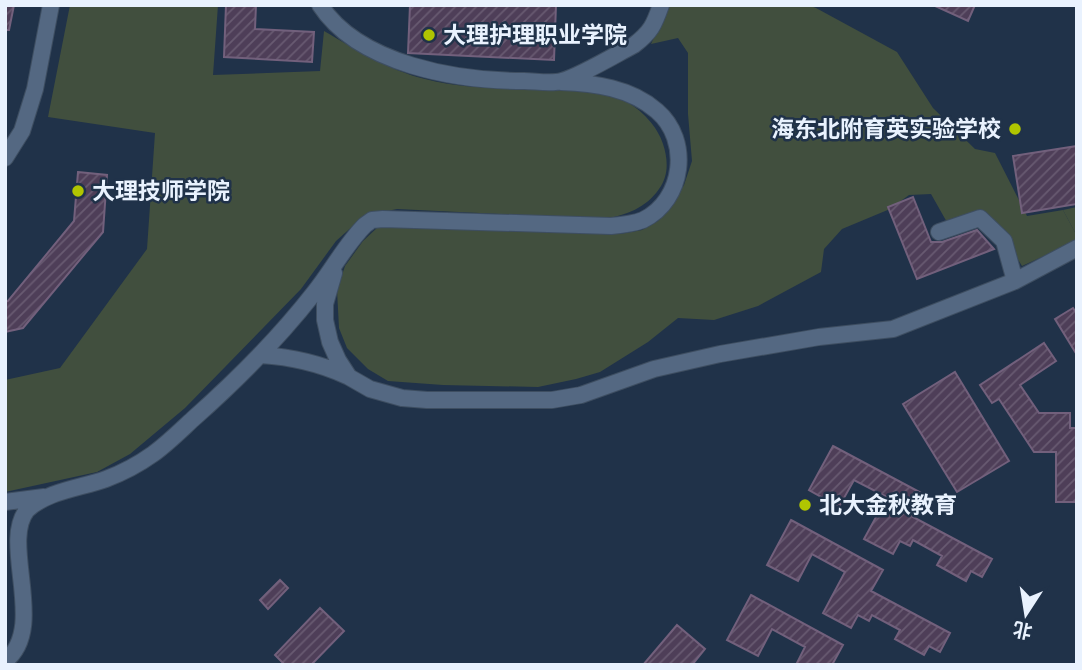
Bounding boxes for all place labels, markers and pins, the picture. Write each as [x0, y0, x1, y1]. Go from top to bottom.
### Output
place label: 大理护理职业学院 [443, 20, 627, 50]
marker: 大理护理职业学院 [421, 27, 437, 43]
place label: 海东北附育英实验学校 [771, 114, 1001, 144]
marker: 海东北附育英实验学校 [1007, 121, 1023, 137]
place label: 大理技师学院 [92, 176, 230, 206]
marker: 大理技师学院 [70, 183, 86, 199]
place label: 北大金秋教育 [819, 490, 957, 520]
marker: 北大金秋教育 [797, 497, 813, 513]

